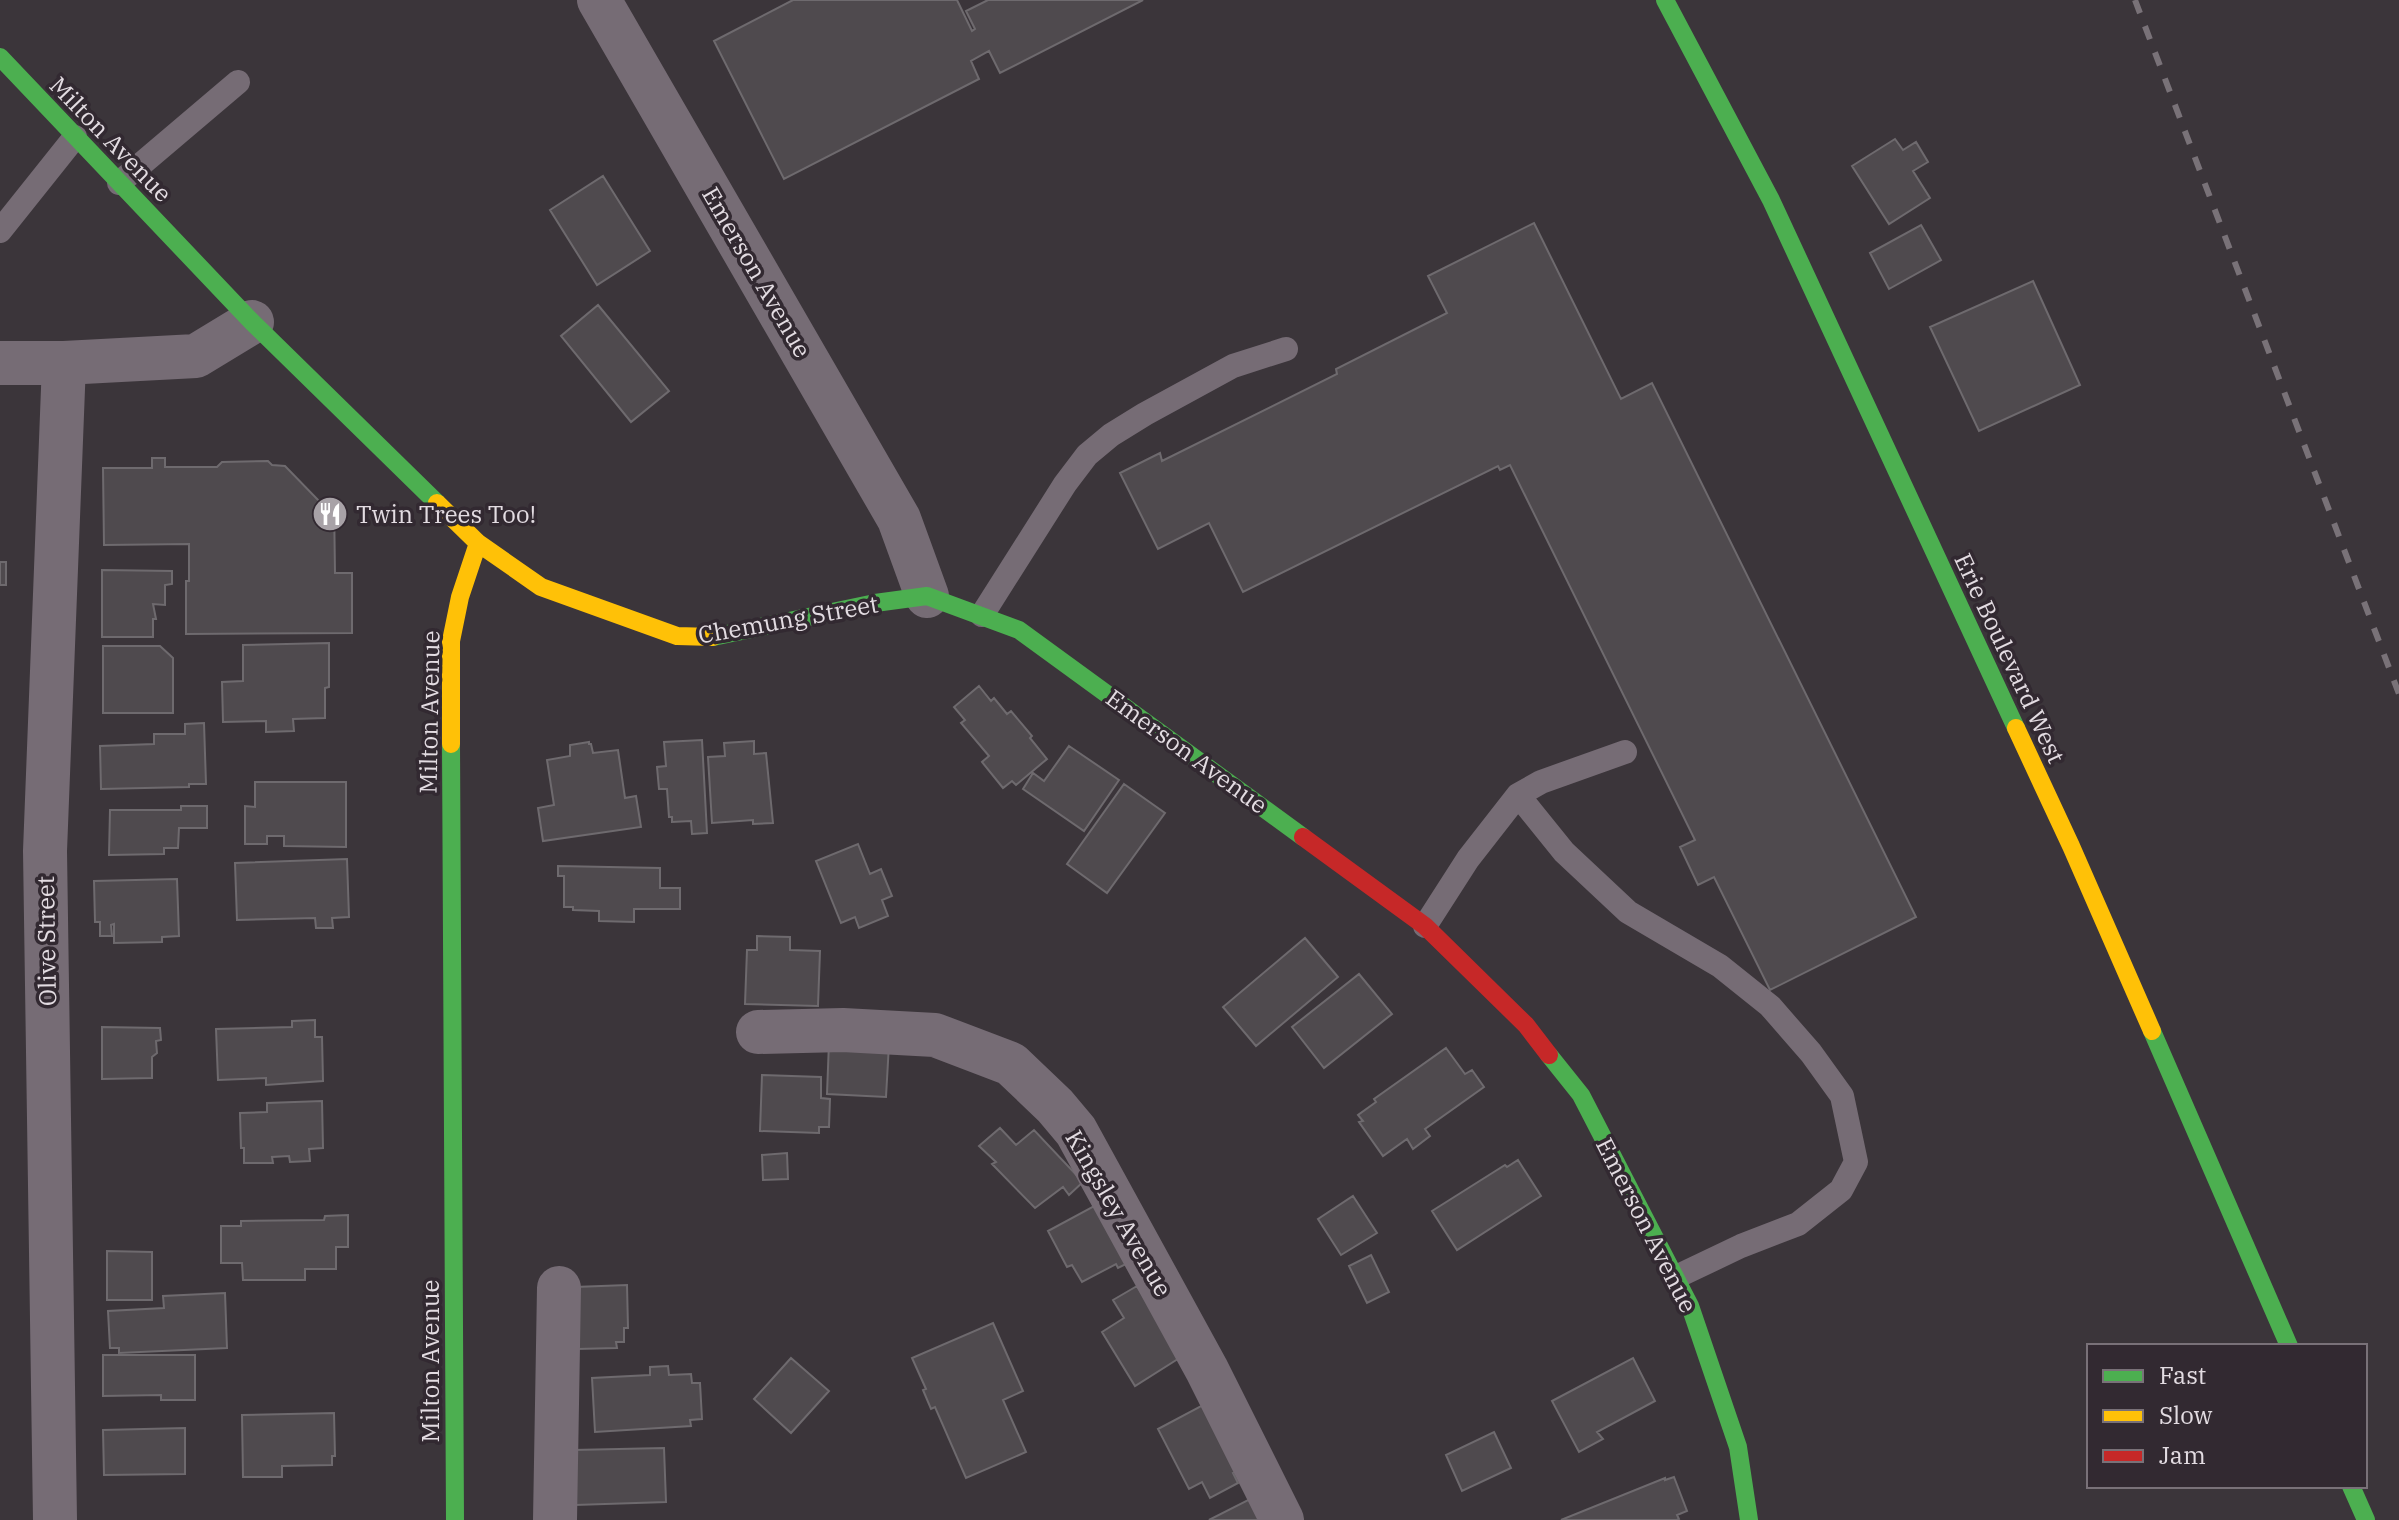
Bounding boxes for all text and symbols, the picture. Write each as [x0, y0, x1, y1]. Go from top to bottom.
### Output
street label: Milton Avenue [43, 69, 179, 209]
street label: Emerson Avenue [695, 181, 819, 363]
restaurant icon: Twin Trees Too! [311, 495, 349, 533]
place label: Twin Trees Too! [356, 498, 536, 530]
street label: Erie Boulevard West [1947, 548, 2073, 768]
street label: Chemung Street [695, 587, 881, 651]
street label: Milton Avenue [412, 630, 446, 794]
street label: Emerson Avenue [1100, 682, 1274, 820]
street label: Olive Street [29, 876, 63, 1006]
street label: Kingsley Avenue [1058, 1124, 1180, 1302]
street label: Emerson Avenue [1589, 1132, 1705, 1318]
street label: Milton Avenue [414, 1280, 446, 1442]
legend [2087, 1344, 2367, 1488]
text: Fast [2159, 1359, 2206, 1391]
text: Slow [2159, 1399, 2213, 1431]
text: Jam [2159, 1439, 2206, 1471]

